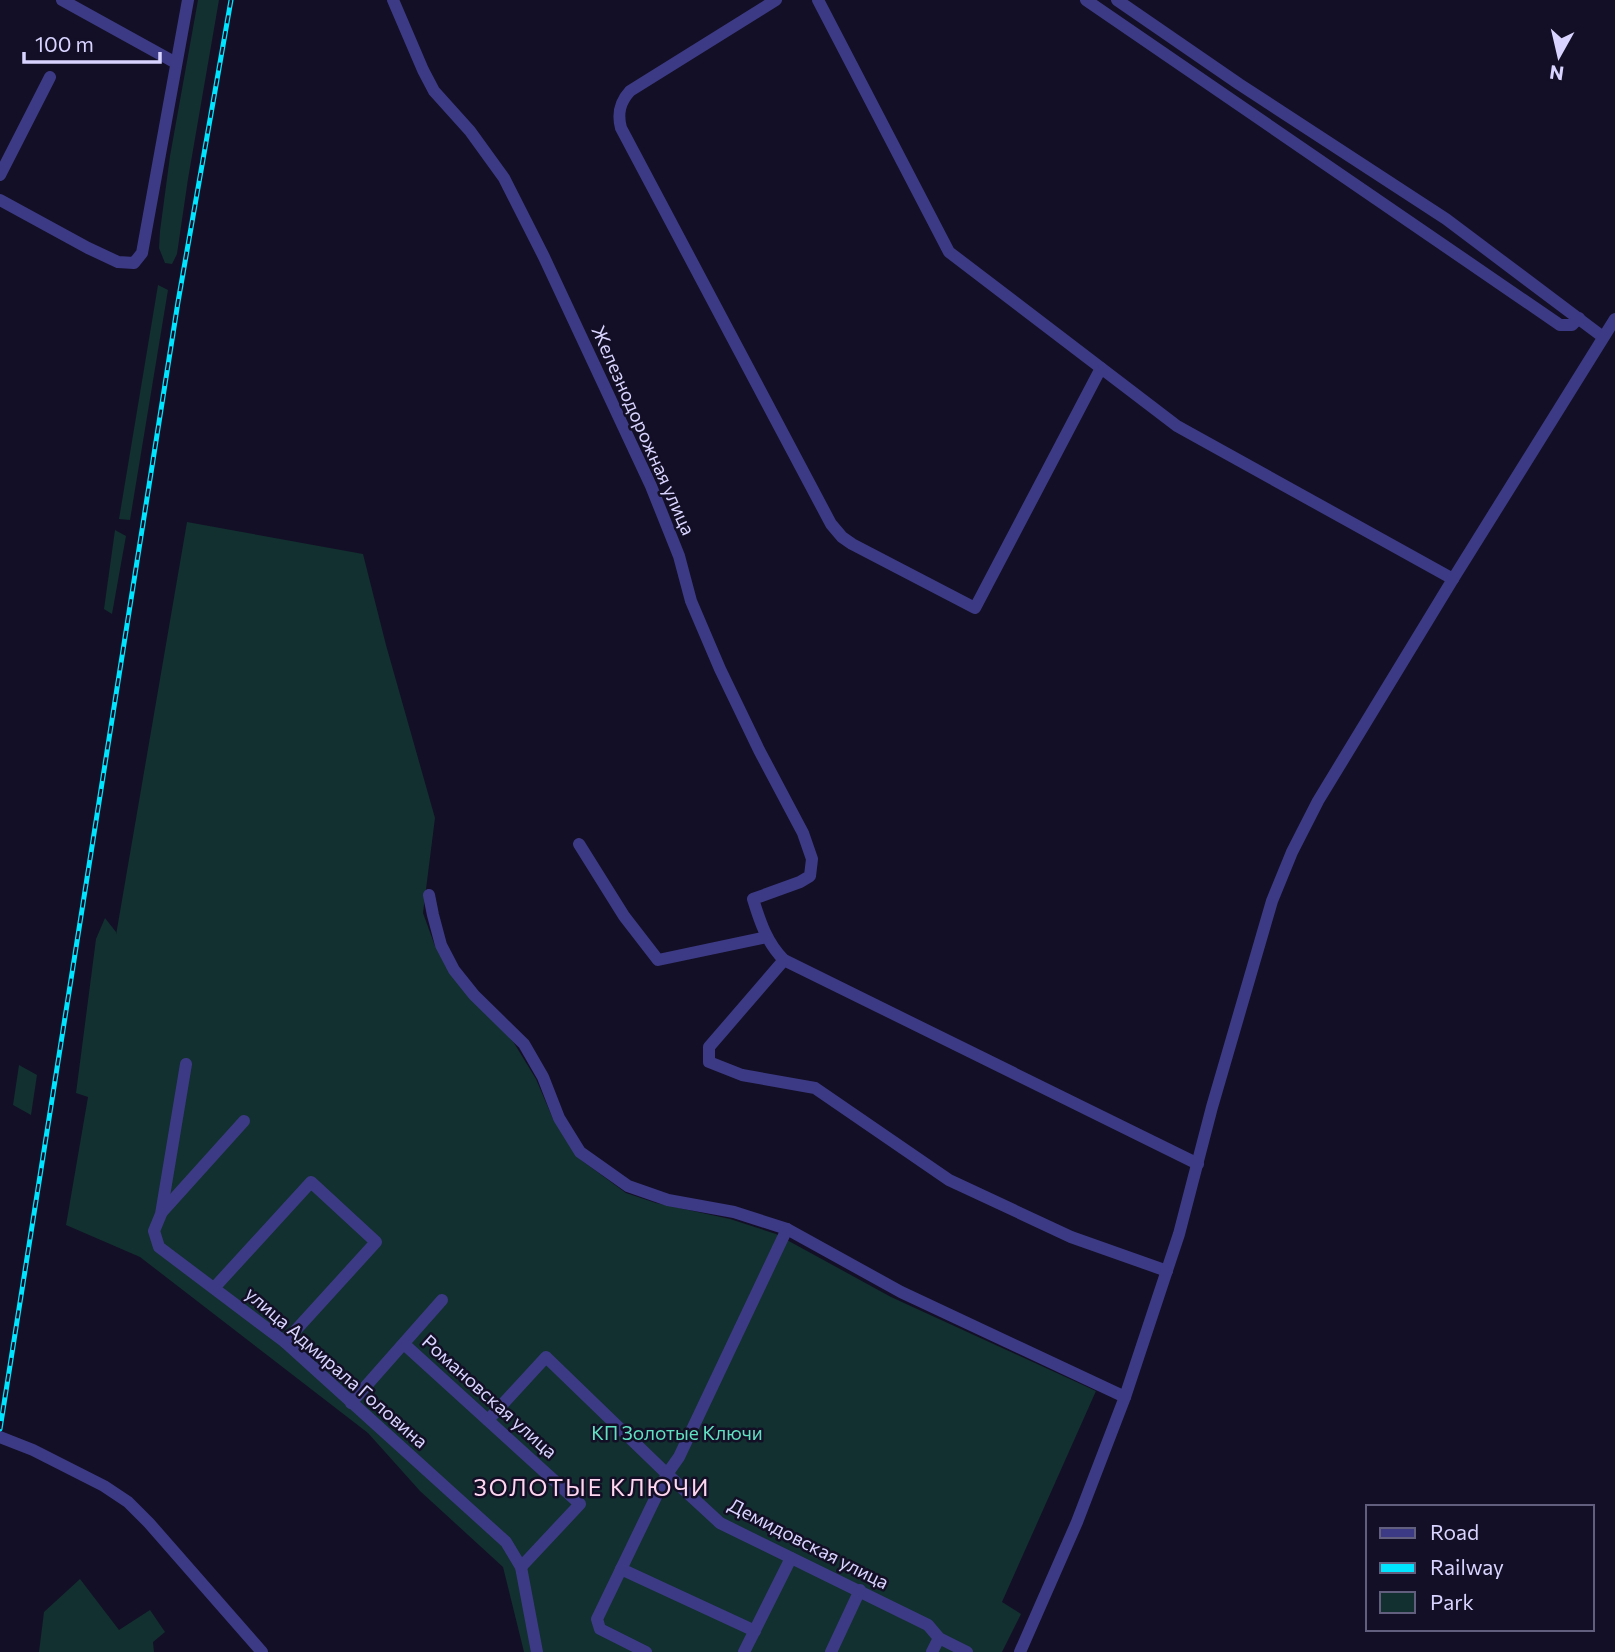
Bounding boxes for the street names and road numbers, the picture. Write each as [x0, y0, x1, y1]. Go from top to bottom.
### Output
street label: Железнодорожная улица [587, 322, 701, 538]
street label: улица Адмирала Головина [241, 1282, 433, 1452]
street label: Романовская улица [418, 1329, 562, 1463]
street label: Демидовская улица [725, 1493, 893, 1593]

